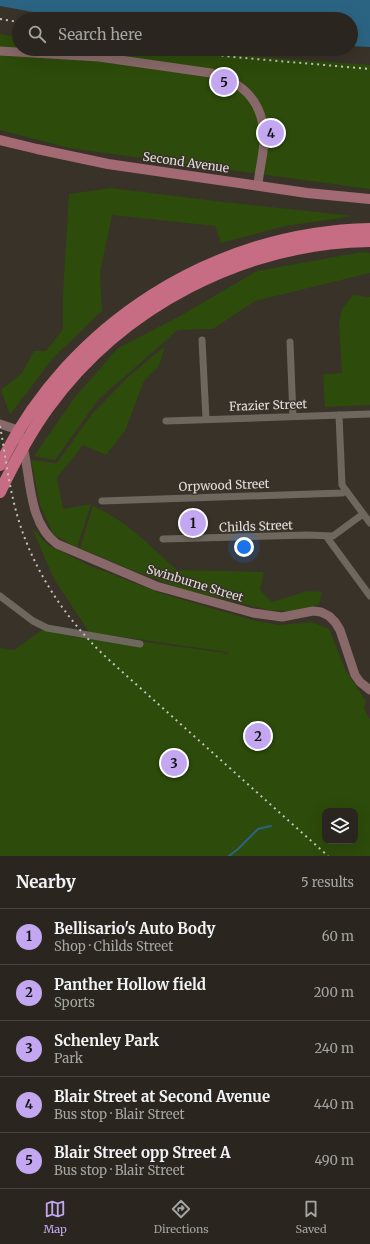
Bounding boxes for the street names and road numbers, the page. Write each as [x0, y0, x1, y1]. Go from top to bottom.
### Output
street label: Second Avenue [142, 149, 230, 175]
street label: Frazier Street [229, 396, 308, 414]
street label: Orpwood Street [178, 476, 270, 494]
street label: Childs Street [219, 517, 293, 535]
street label: Swinburne Street [145, 561, 245, 605]

